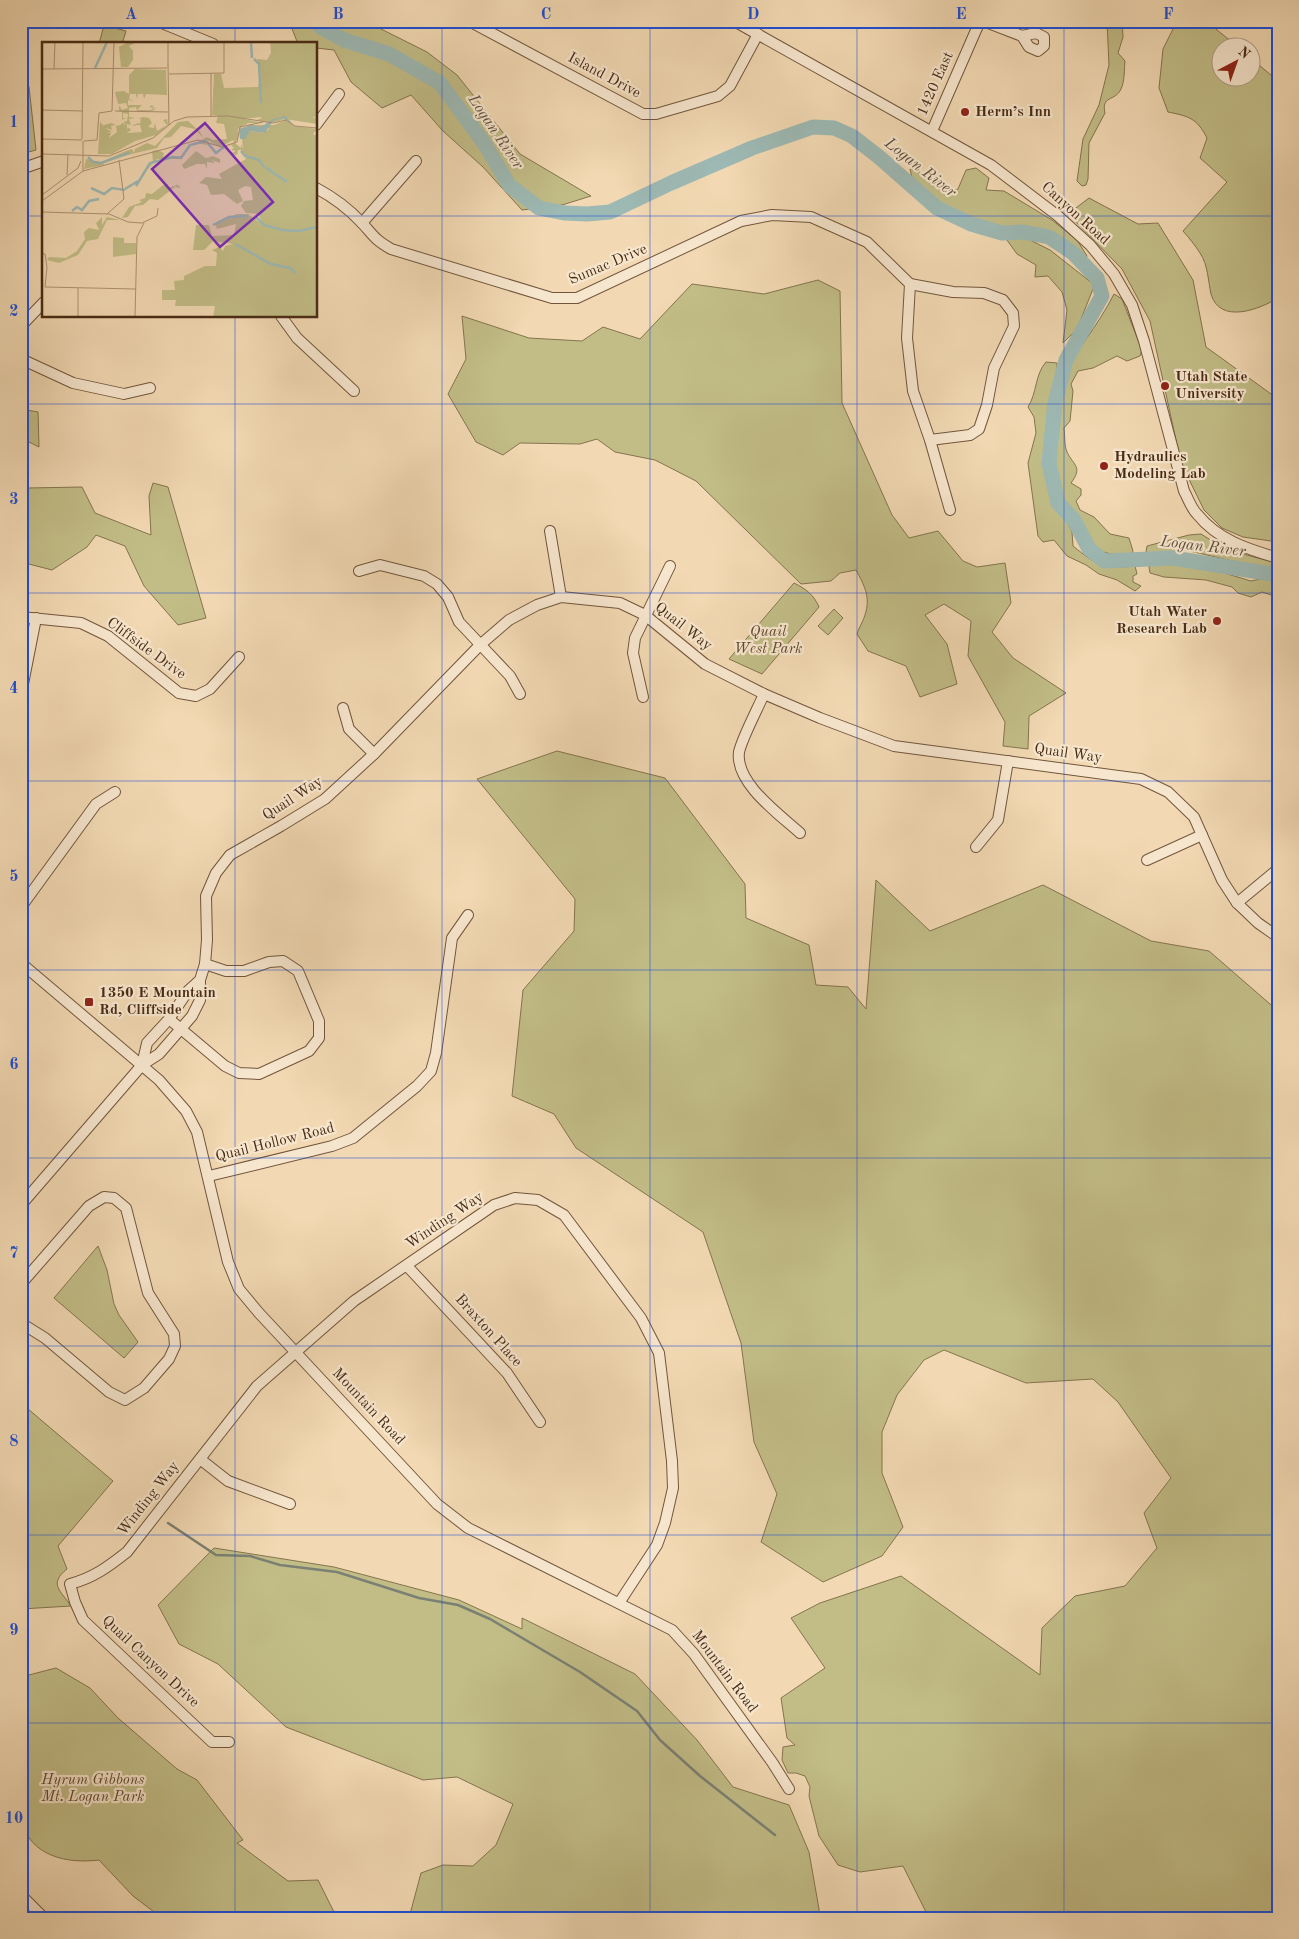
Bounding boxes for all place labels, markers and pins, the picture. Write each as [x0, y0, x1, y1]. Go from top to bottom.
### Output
place label: Herm’s Inn [975, 105, 1051, 120]
marker: Herm’s Inn [959, 106, 971, 118]
place label: Utah State University [1175, 370, 1248, 402]
marker: Utah State University [1159, 380, 1171, 392]
place label: Hydraulics Modeling Lab [1114, 450, 1206, 482]
marker: Hydraulics Modeling Lab [1098, 460, 1110, 472]
place label: Utah Water Research Lab [1116, 605, 1207, 637]
marker: Utah Water Research Lab [1211, 615, 1223, 627]
place label: 1350 E Mountain Rd, Cliffside [99, 986, 216, 1018]
marker: 1350 E Mountain Rd, Cliffside [83, 996, 95, 1008]

